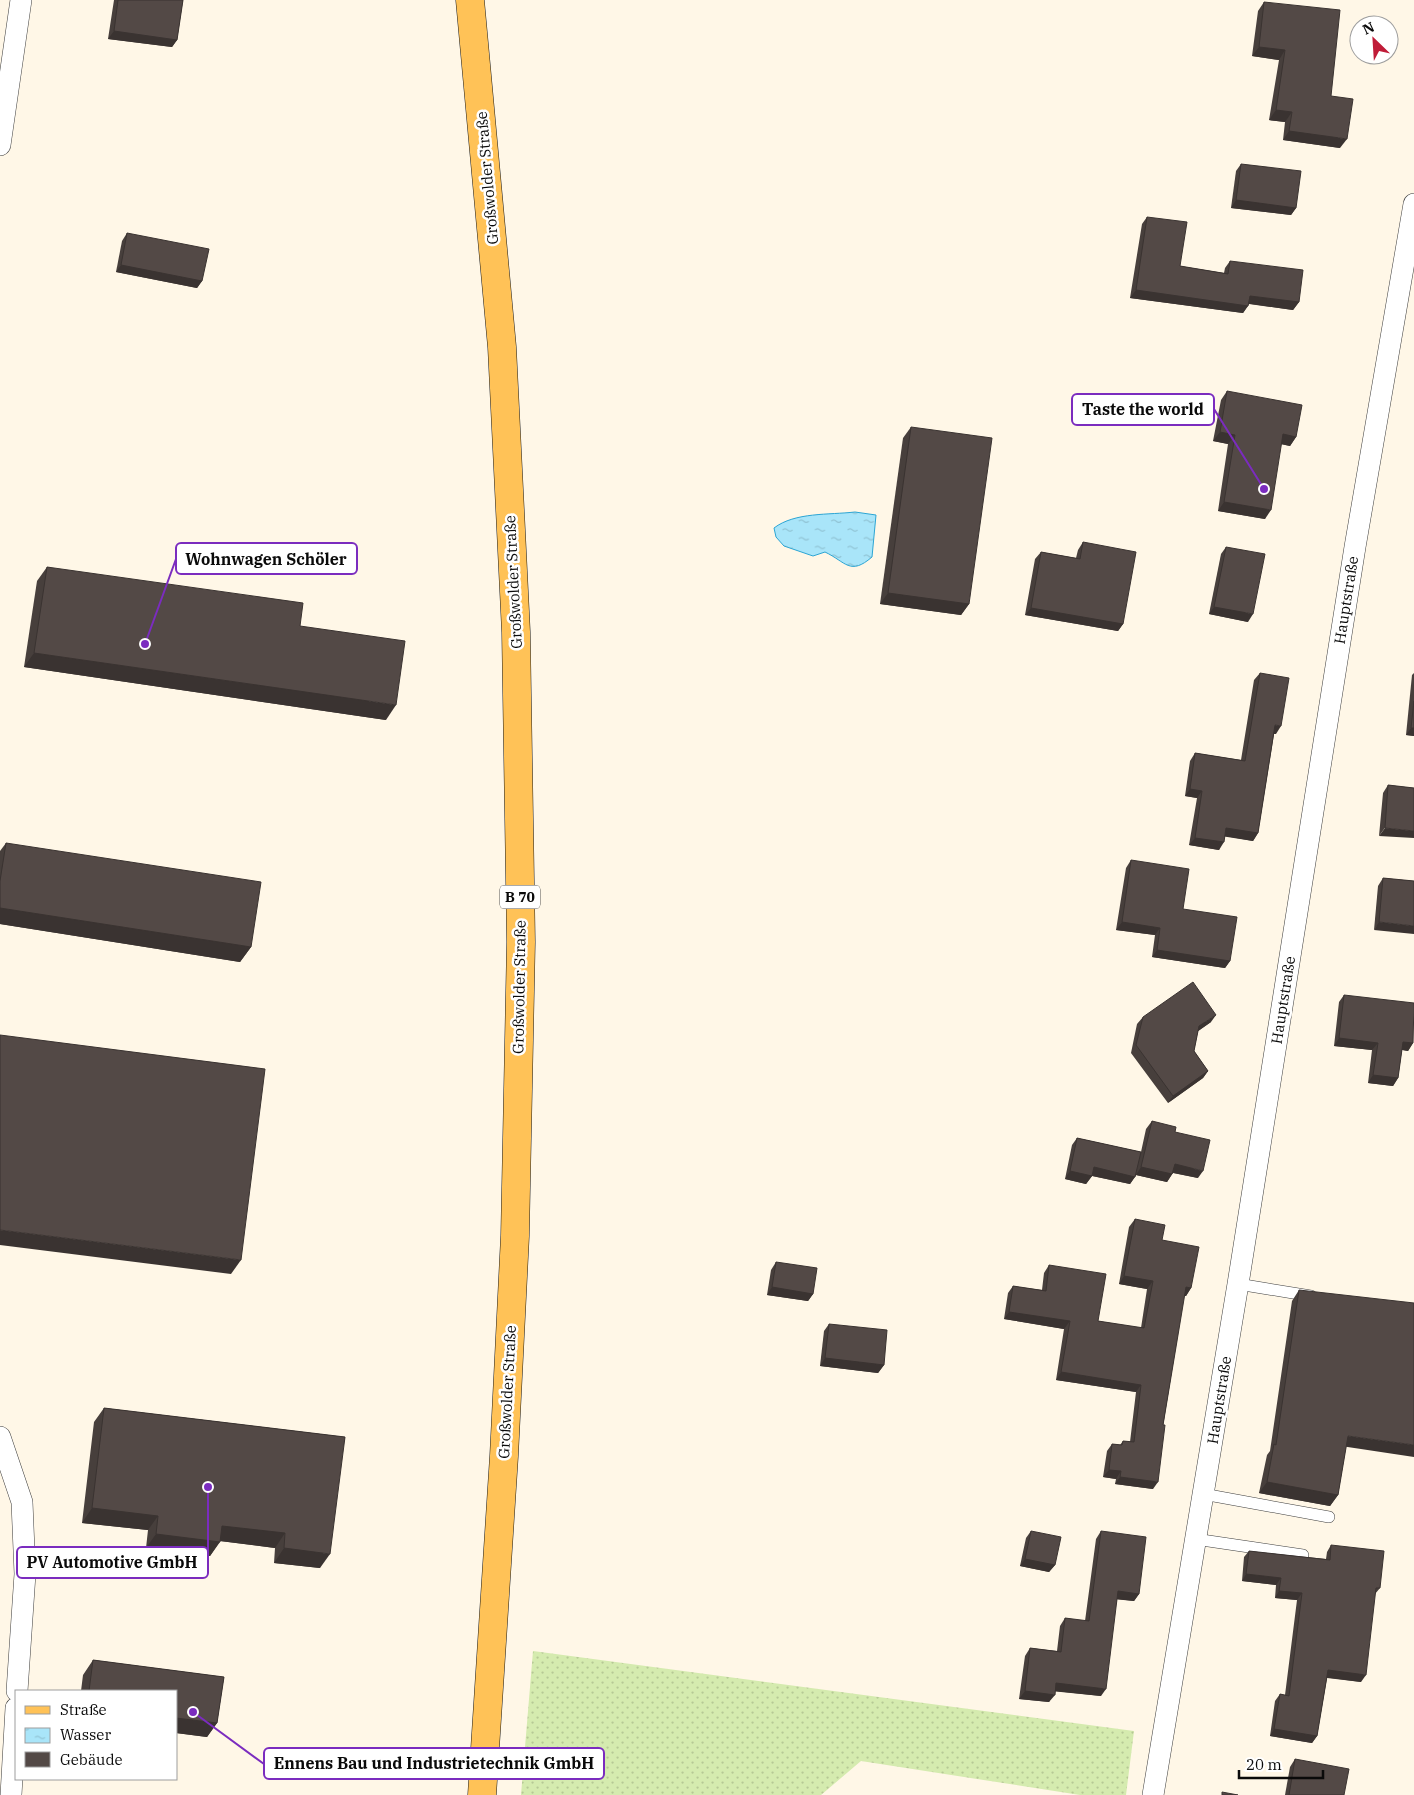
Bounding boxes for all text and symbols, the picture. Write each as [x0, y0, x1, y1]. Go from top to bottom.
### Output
north arrow [1349, 15, 1399, 65]
text: N [1360, 18, 1377, 39]
street label: Großwolder Straße [472, 111, 502, 245]
callout: Taste the world [1072, 394, 1214, 425]
text: Taste the world [1082, 399, 1204, 419]
street label: Großwolder Straße [500, 515, 526, 649]
callout: Wohnwagen Schöler [176, 543, 357, 574]
text: Wohnwagen Schöler [185, 549, 347, 569]
street label: Hauptstraße [1330, 555, 1362, 645]
road number: B 70 [500, 886, 540, 909]
street label: Großwolder Straße [508, 920, 530, 1054]
street label: Hauptstraße [1267, 955, 1299, 1045]
street label: Großwolder Straße [494, 1325, 520, 1459]
street label: Hauptstraße [1203, 1355, 1235, 1445]
callout: PV Automotive GmbH [17, 1547, 208, 1578]
text: PV Automotive GmbH [26, 1552, 198, 1572]
legend [15, 1690, 178, 1780]
text: Straße [60, 1700, 107, 1719]
text: Wasser [60, 1725, 111, 1744]
callout: Ennens Bau und Industrietechnik GmbH [264, 1748, 604, 1779]
scale bar [1239, 1748, 1323, 1780]
text: Gebäude [60, 1750, 123, 1769]
text: Ennens Bau und Industrietechnik GmbH [274, 1753, 594, 1773]
text: 20 m [1246, 1755, 1282, 1774]

